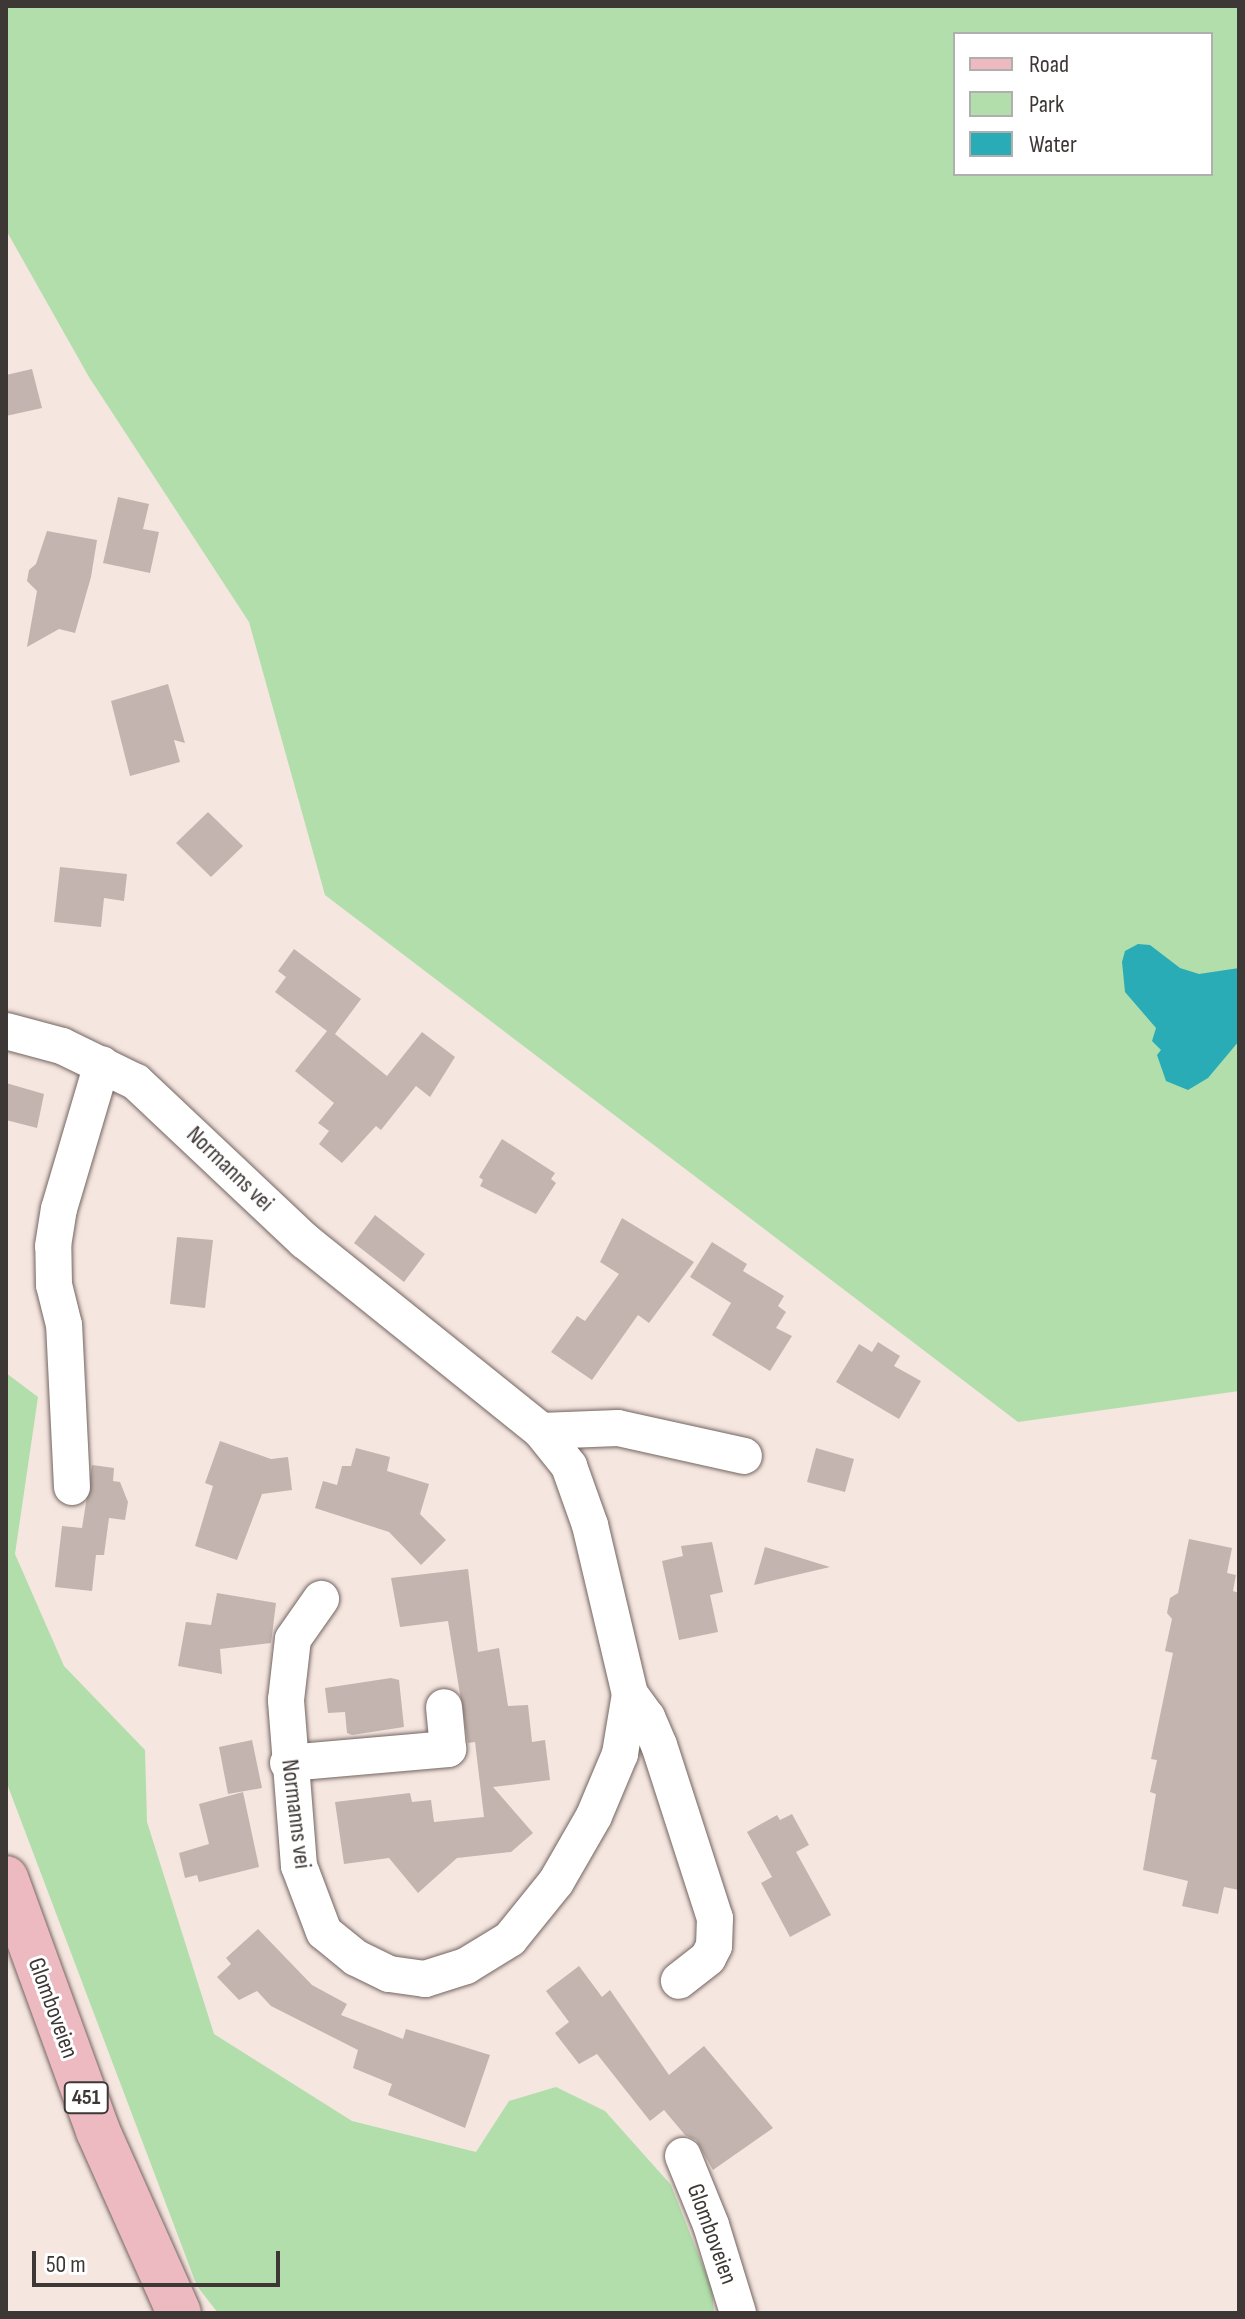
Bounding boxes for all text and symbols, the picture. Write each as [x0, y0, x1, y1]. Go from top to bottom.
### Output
legend [953, 32, 1213, 176]
text: Road [1029, 50, 1069, 79]
text: Park [1029, 90, 1064, 119]
text: Water [1029, 130, 1077, 159]
street label: Normanns vei [180, 1120, 280, 1218]
street label: Normanns vei [275, 1758, 317, 1870]
street label: Glomboveien [22, 1954, 84, 2062]
road number: 451 [62, 2080, 110, 2116]
street label: Glomboveien [681, 2180, 743, 2288]
scale bar [36, 2235, 284, 2285]
text: 50 m [46, 2250, 86, 2279]

